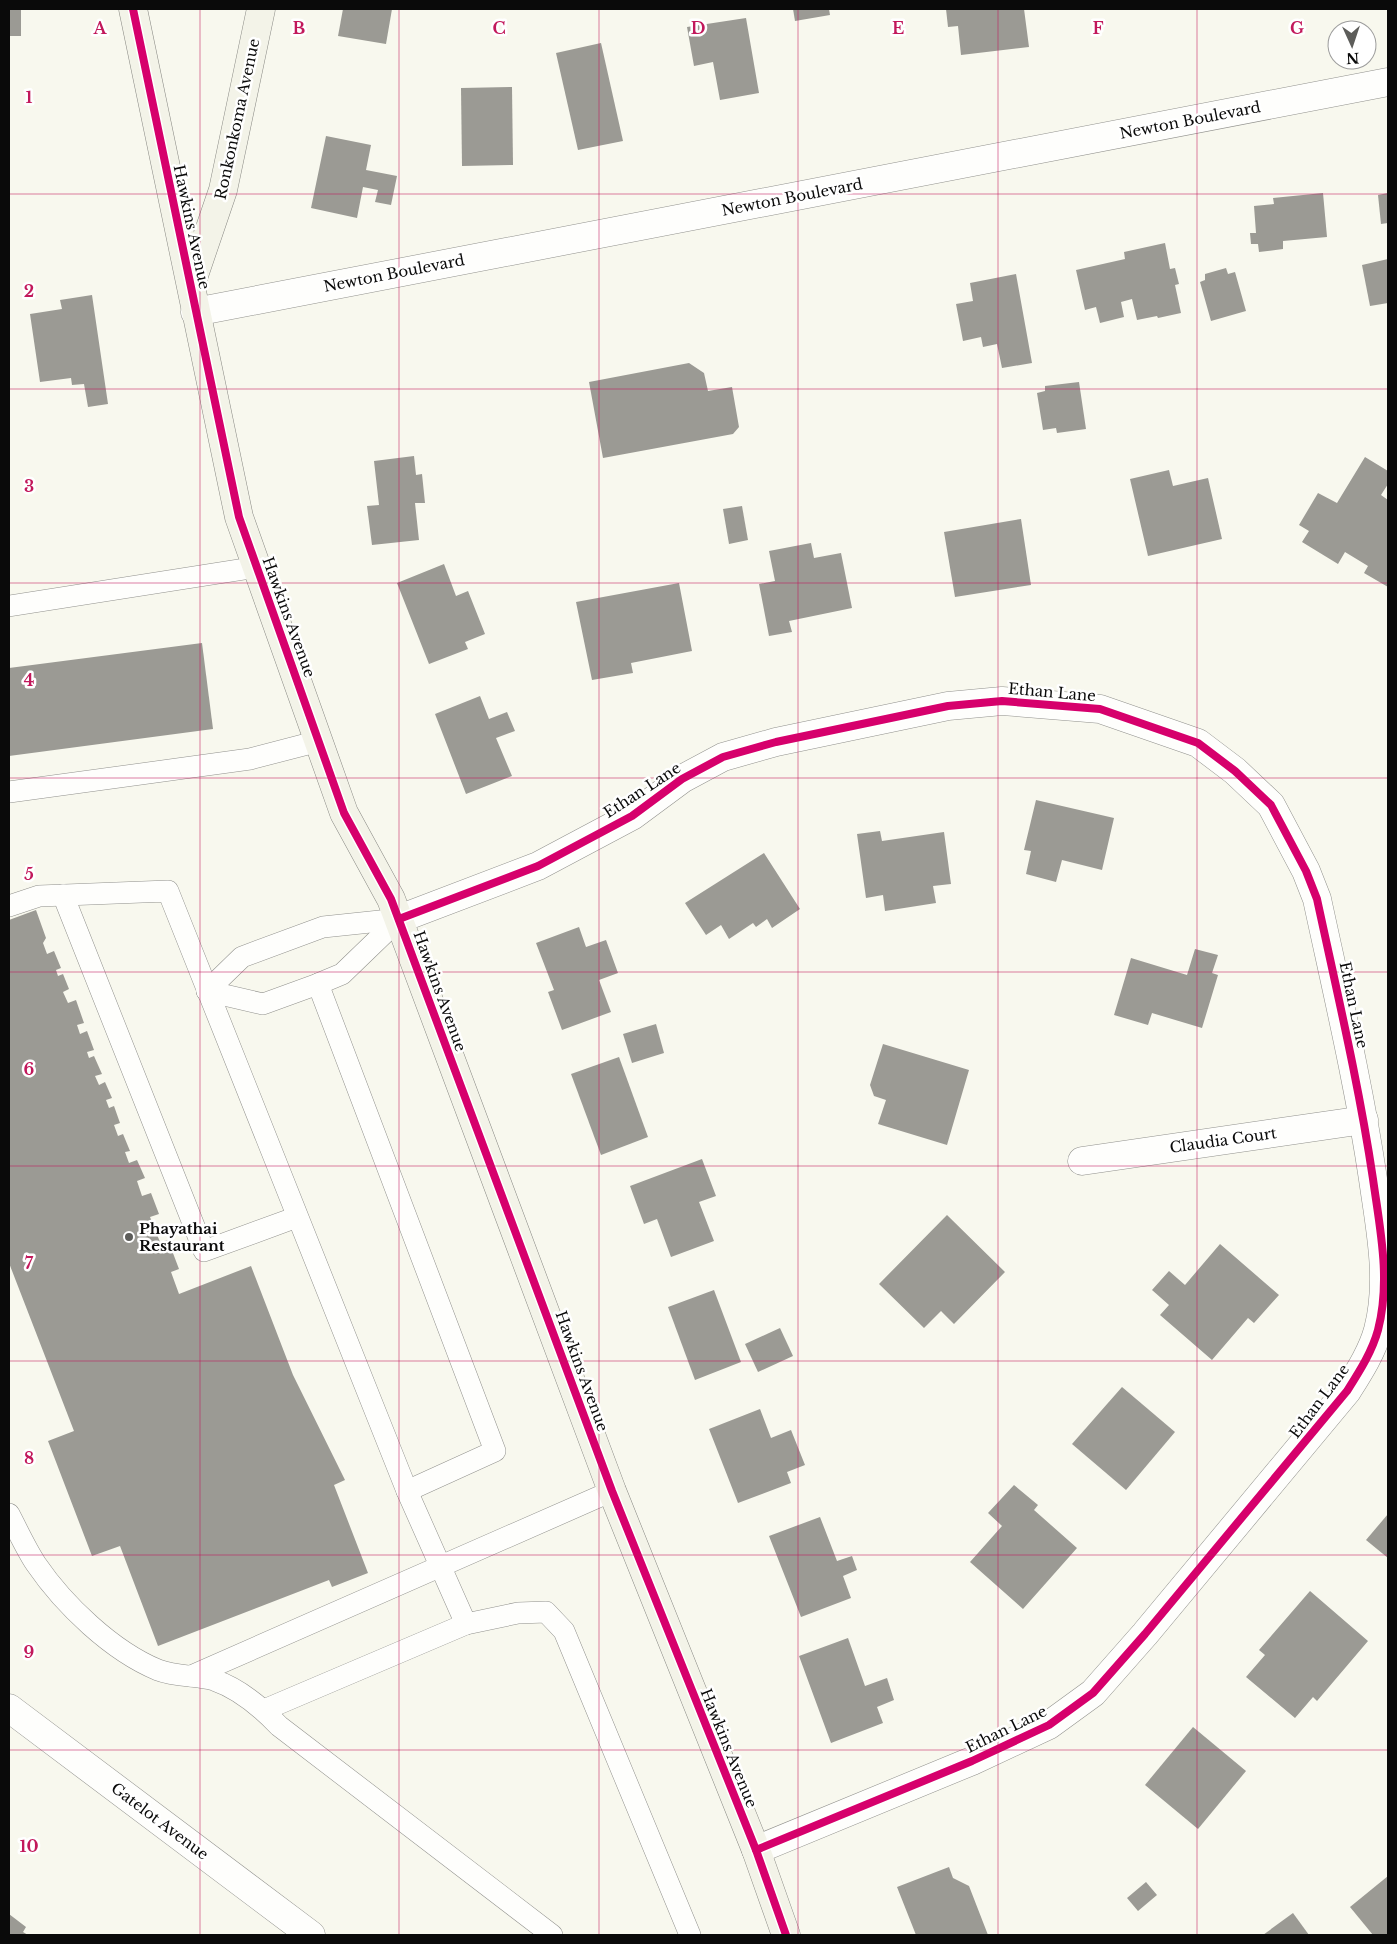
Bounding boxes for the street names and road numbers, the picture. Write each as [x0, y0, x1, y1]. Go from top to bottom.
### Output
street label: Ronkonkoma Avenue [211, 37, 263, 201]
street label: Newton Boulevard [1118, 97, 1262, 143]
street label: Hawkins Avenue [170, 163, 214, 291]
street label: Newton Boulevard [720, 174, 864, 220]
street label: Newton Boulevard [322, 250, 466, 296]
street label: Hawkins Avenue [258, 554, 320, 680]
street label: Ethan Lane [1007, 679, 1097, 705]
street label: Ethan Lane [600, 758, 684, 822]
street label: Hawkins Avenue [409, 928, 471, 1054]
street label: Ethan Lane [1336, 960, 1372, 1050]
street label: Claudia Court [1168, 1123, 1278, 1157]
street label: Hawkins Avenue [551, 1308, 613, 1434]
street label: Ethan Lane [1285, 1360, 1353, 1442]
street label: Hawkins Avenue [696, 1686, 762, 1810]
street label: Ethan Lane [962, 1701, 1050, 1757]
street label: Gatelot Avenue [108, 1778, 212, 1864]

